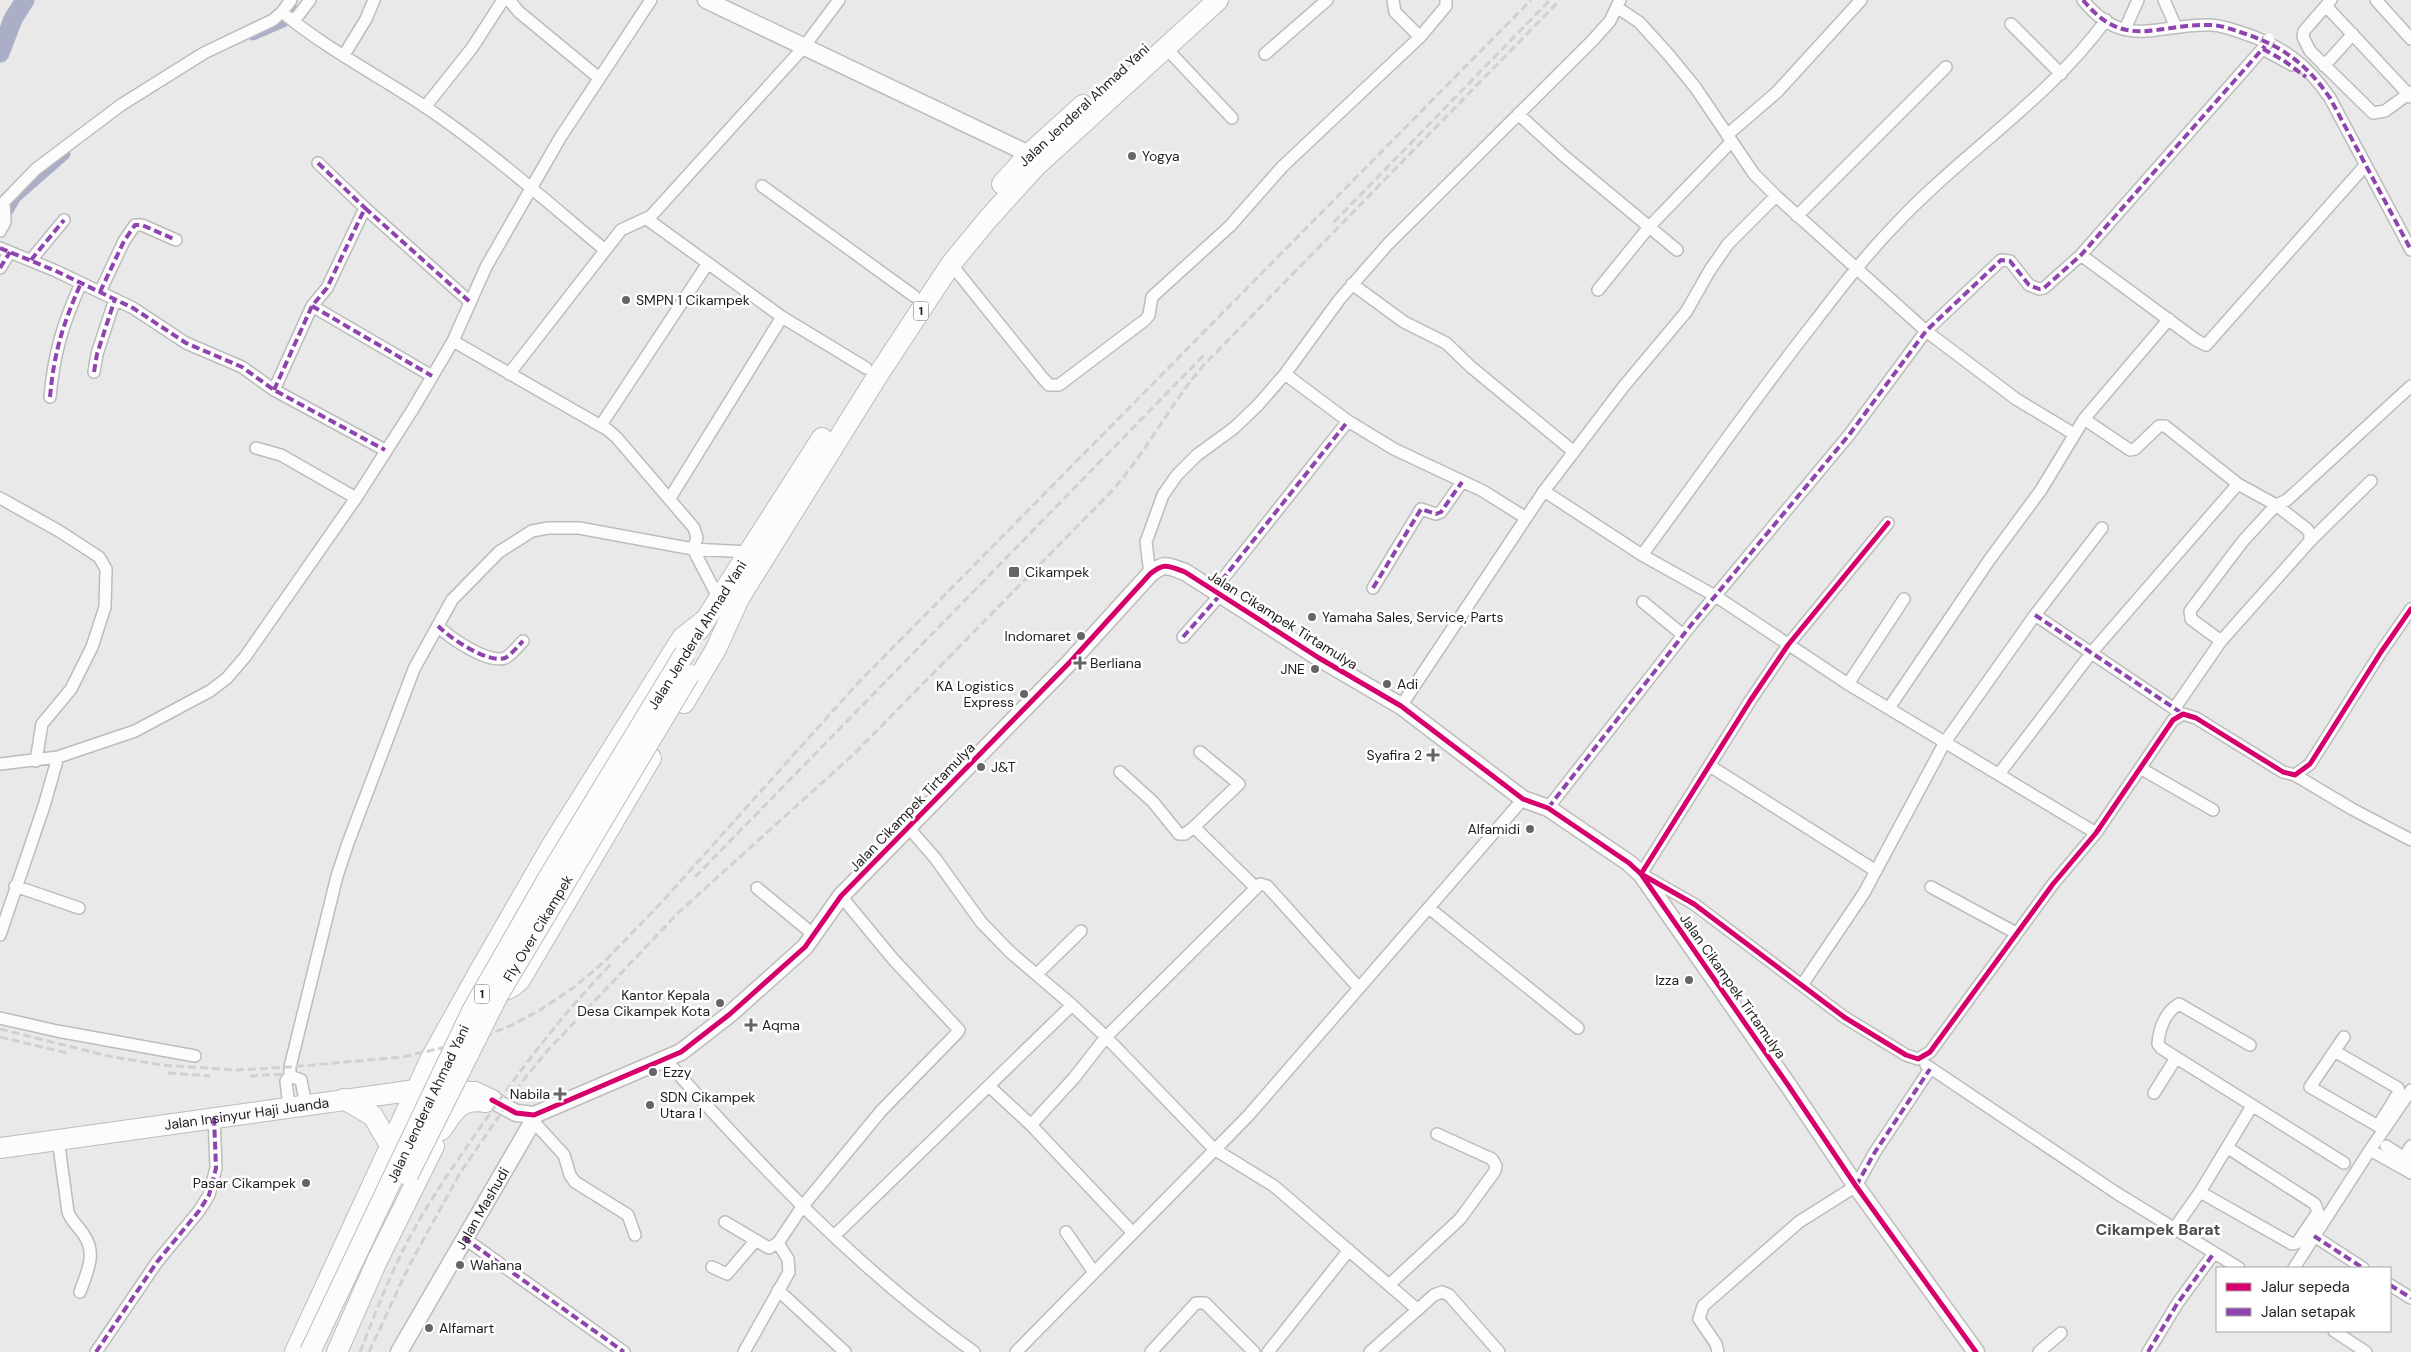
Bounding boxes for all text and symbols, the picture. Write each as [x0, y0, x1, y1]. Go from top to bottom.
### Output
street label: Jalan Jenderal Ahmad Yani [1015, 40, 1153, 170]
place label: Yogya [1142, 147, 1180, 165]
marker: Yogya [1126, 150, 1138, 162]
place label: SMPN 1 Cikampek [636, 291, 750, 309]
marker: SMPN 1 Cikampek [620, 294, 632, 306]
road number: 1 [914, 302, 928, 321]
street label: Jalan Jenderal Ahmad Yani [644, 557, 750, 713]
place label: Cikampek [1025, 563, 1089, 581]
marker: Cikampek [1007, 565, 1021, 579]
street label: Jalan Cikampek Tirtamulya [1205, 566, 1361, 674]
place label: Yamaha Sales, Service, Parts [1322, 608, 1504, 626]
marker: Yamaha Sales, Service, Parts [1306, 611, 1318, 623]
place label: Indomaret [1004, 627, 1071, 645]
marker: Indomaret [1075, 630, 1087, 642]
place label: Berliana [1090, 654, 1141, 672]
marker: Berliana [1074, 657, 1086, 669]
place label: JNE [1280, 660, 1305, 678]
marker: JNE [1309, 663, 1321, 675]
place label: Adi [1397, 675, 1418, 693]
place label: KA Logistics Express [936, 677, 1014, 711]
marker: Adi [1381, 678, 1393, 690]
marker: KA Logistics Express [1018, 688, 1030, 700]
street label: Jalan Cikampek Tirtamulya [845, 738, 979, 876]
place label: Syafira 2 [1366, 746, 1422, 764]
marker: Syafira 2 [1426, 748, 1440, 762]
place label: J&T [991, 758, 1016, 776]
marker: J&T [975, 761, 987, 773]
place label: Alfamidi [1468, 820, 1520, 838]
marker: Alfamidi [1524, 823, 1536, 835]
street label: Fly Over Cikampek [499, 872, 577, 985]
street label: Jalan Cikampek Tirtamulya [1676, 910, 1790, 1062]
place label: Izza [1655, 971, 1679, 989]
marker: Izza [1683, 974, 1695, 986]
road number: 1 [474, 984, 490, 1004]
place label: Kantor Kepala Desa Cikampek Kota [577, 986, 710, 1020]
marker: Kantor Kepala Desa Cikampek Kota [714, 997, 726, 1009]
place label: Aqma [762, 1016, 800, 1034]
marker: Aqma [744, 1018, 758, 1032]
street label: Jalan Jenderal Ahmad Yani [383, 1022, 473, 1185]
place label: Ezzy [663, 1063, 692, 1081]
marker: Ezzy [647, 1066, 659, 1078]
place label: Nabila [510, 1085, 550, 1103]
marker: Nabila [554, 1088, 566, 1100]
place label: SDN Cikampek Utara I [660, 1088, 755, 1122]
street label: Jalan Insinyur Haji Juanda [163, 1093, 330, 1134]
marker: SDN Cikampek Utara I [644, 1099, 656, 1111]
street label: Jalan Mashudi [451, 1164, 513, 1253]
place label: Pasar Cikampek [193, 1174, 296, 1192]
marker: Pasar Cikampek [300, 1177, 312, 1189]
district label: Cikampek Barat [2095, 1219, 2221, 1240]
place label: Wahana [470, 1256, 522, 1274]
marker: Wahana [454, 1259, 466, 1271]
legend [2216, 1267, 2391, 1332]
text: Jalur sepeda [2261, 1277, 2350, 1297]
text: Jalan setapak [2261, 1302, 2356, 1322]
place label: Alfamart [439, 1319, 494, 1337]
marker: Alfamart [423, 1322, 435, 1334]

